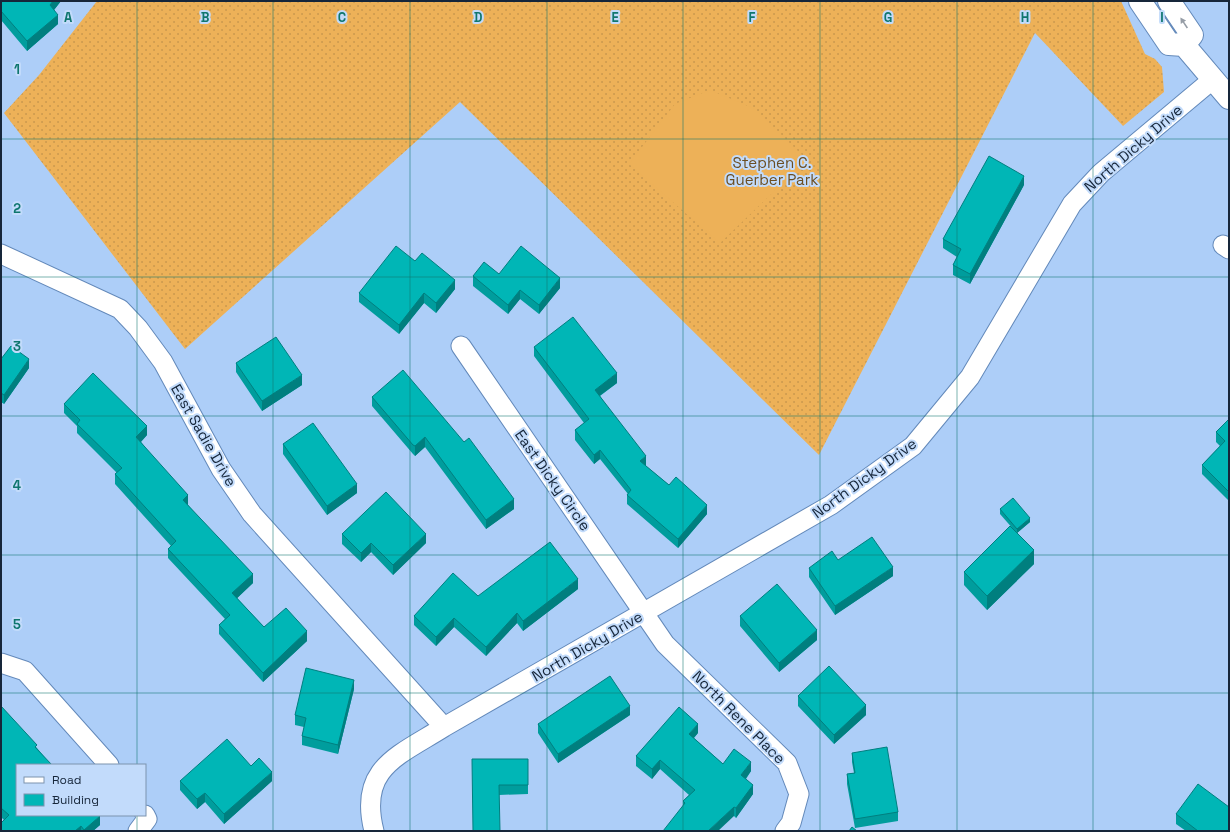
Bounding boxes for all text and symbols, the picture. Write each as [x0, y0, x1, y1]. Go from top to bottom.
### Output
text: A [64, 9, 73, 26]
text: B [201, 9, 210, 26]
text: C [338, 9, 346, 26]
text: D [474, 9, 483, 26]
text: E [611, 9, 619, 26]
text: F [749, 9, 756, 26]
text: G [884, 9, 892, 26]
text: H [1021, 9, 1029, 26]
text: I [1160, 9, 1164, 26]
one-way arrow [1180, 17, 1188, 28]
text: 1 [14, 61, 20, 78]
street label: North Dicky Drive [1080, 100, 1186, 196]
park label: Stephen C. Guerber Park [726, 153, 818, 189]
text: 2 [13, 200, 21, 217]
text: 3 [13, 338, 21, 355]
street label: East Sadie Drive [167, 380, 241, 490]
street label: East Dicky Circle [511, 426, 595, 534]
street label: North Dicky Drive [808, 434, 920, 522]
text: 4 [13, 477, 21, 494]
street label: North Dicky Drive [528, 607, 646, 685]
text: 5 [13, 616, 21, 633]
street label: North Rene Place [688, 666, 790, 768]
legend [16, 764, 146, 816]
text: Road [52, 772, 81, 788]
text: Building [52, 792, 99, 808]

